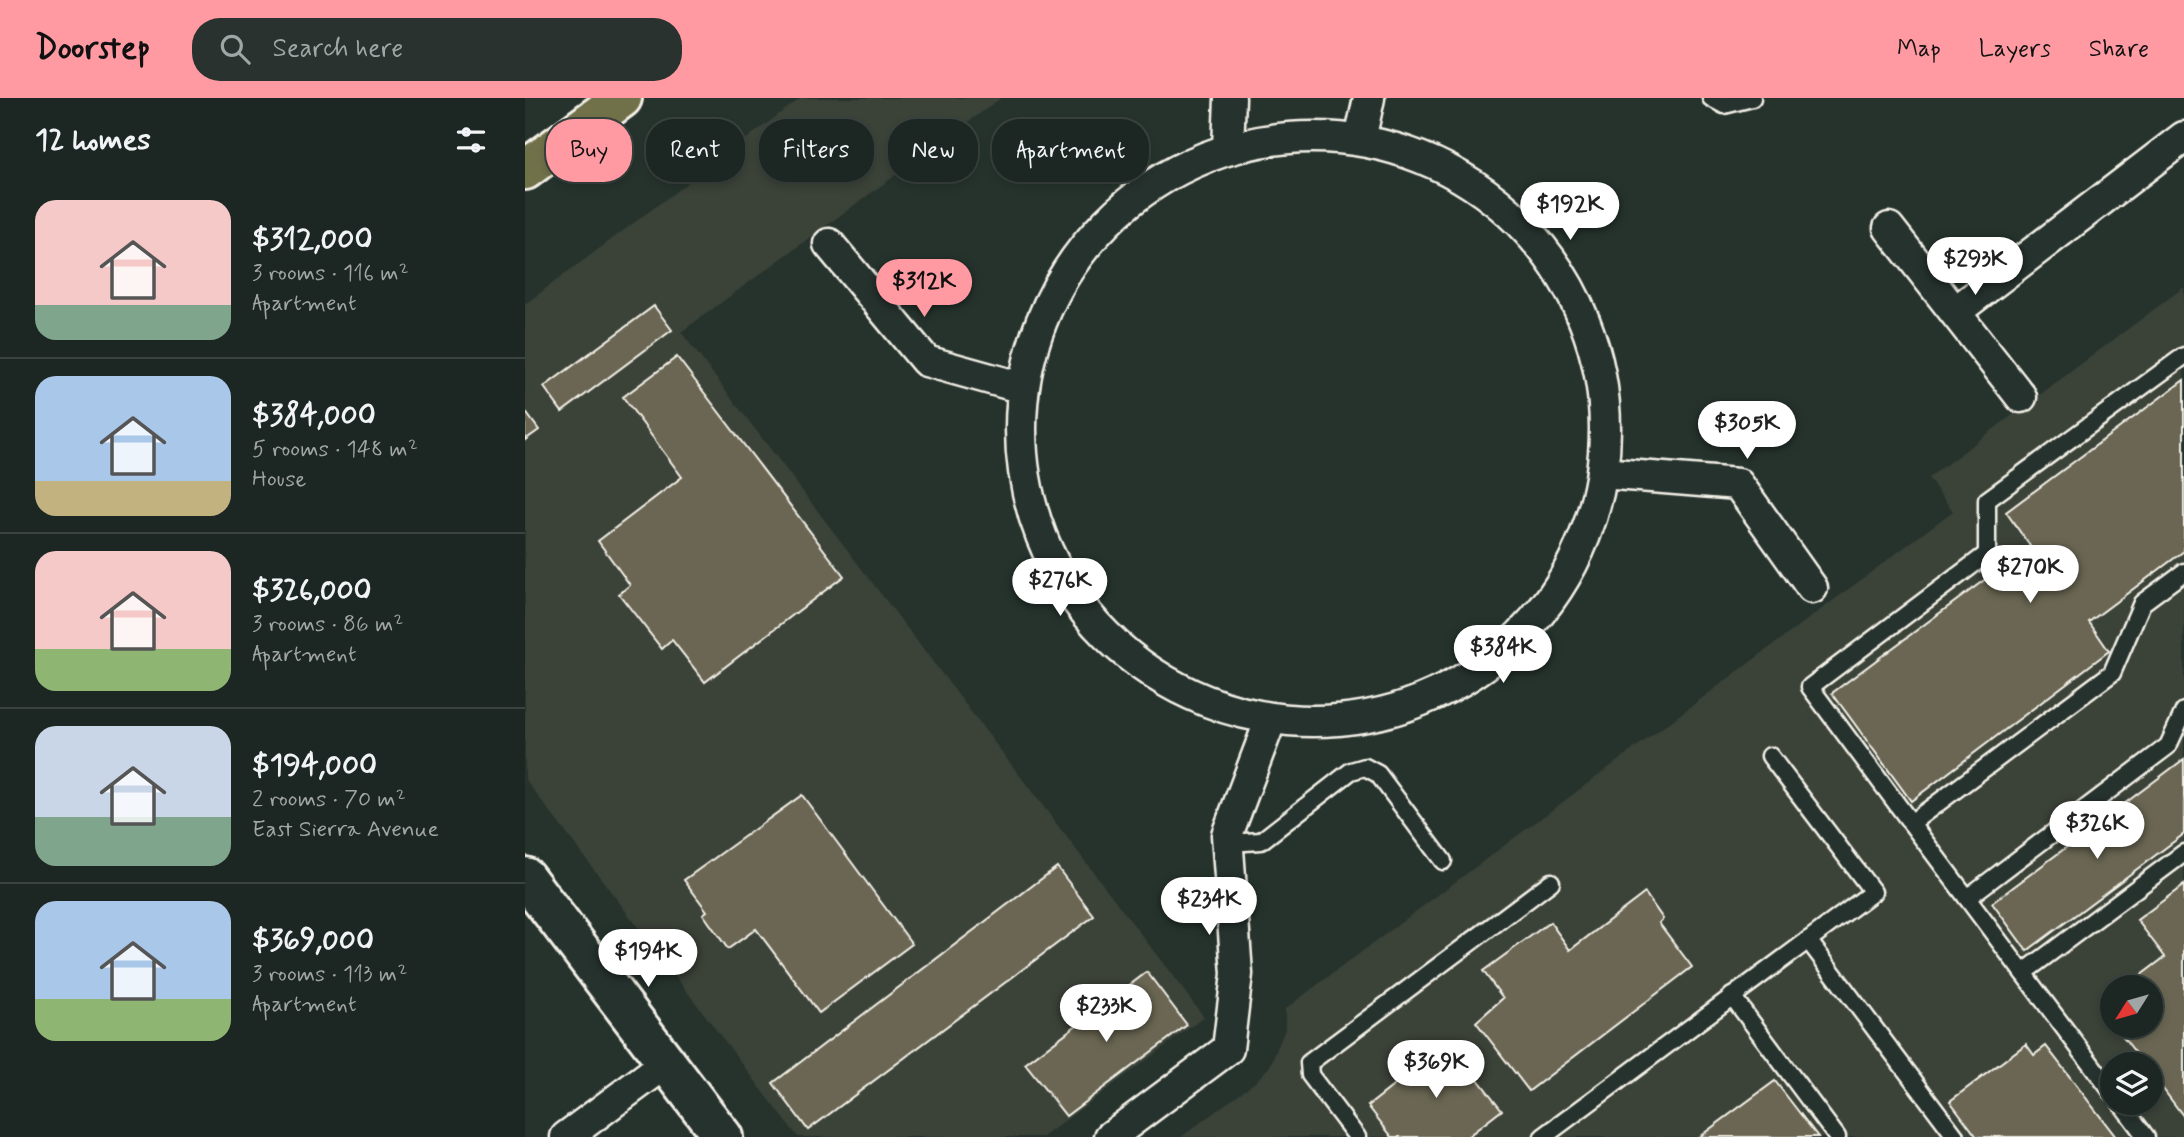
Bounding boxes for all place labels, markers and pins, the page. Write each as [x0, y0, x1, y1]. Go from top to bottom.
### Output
pin: $192K [1521, 183, 1619, 242]
pin: $293K [1926, 238, 2024, 297]
pin: $312K [875, 260, 973, 319]
pin: $305K [1698, 402, 1796, 461]
pin: $270K [1981, 546, 2079, 605]
pin: $276K [1011, 559, 1109, 618]
pin: $384K [1454, 626, 1552, 685]
pin: $326K [2048, 802, 2146, 861]
pin: $234K [1160, 878, 1258, 937]
pin: $194K [599, 930, 697, 989]
pin: $233K [1057, 984, 1155, 1044]
pin: $369K [1387, 1040, 1485, 1100]

